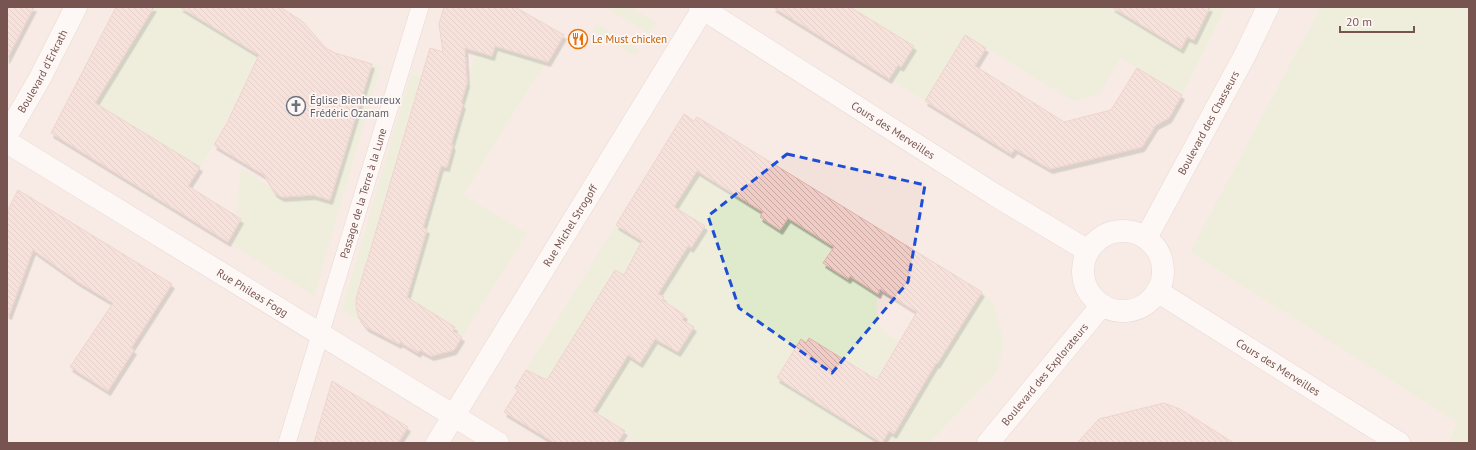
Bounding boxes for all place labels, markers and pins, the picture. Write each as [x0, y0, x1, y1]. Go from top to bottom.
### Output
restaurant icon: Le Must chicken [567, 28, 589, 50]
place label: Le Must chicken [592, 32, 667, 46]
place label: Église Bienheureux Frédéric Ozanam [310, 93, 401, 120]
church icon: Église Bienheureux Frédéric Ozanam [285, 95, 307, 117]

